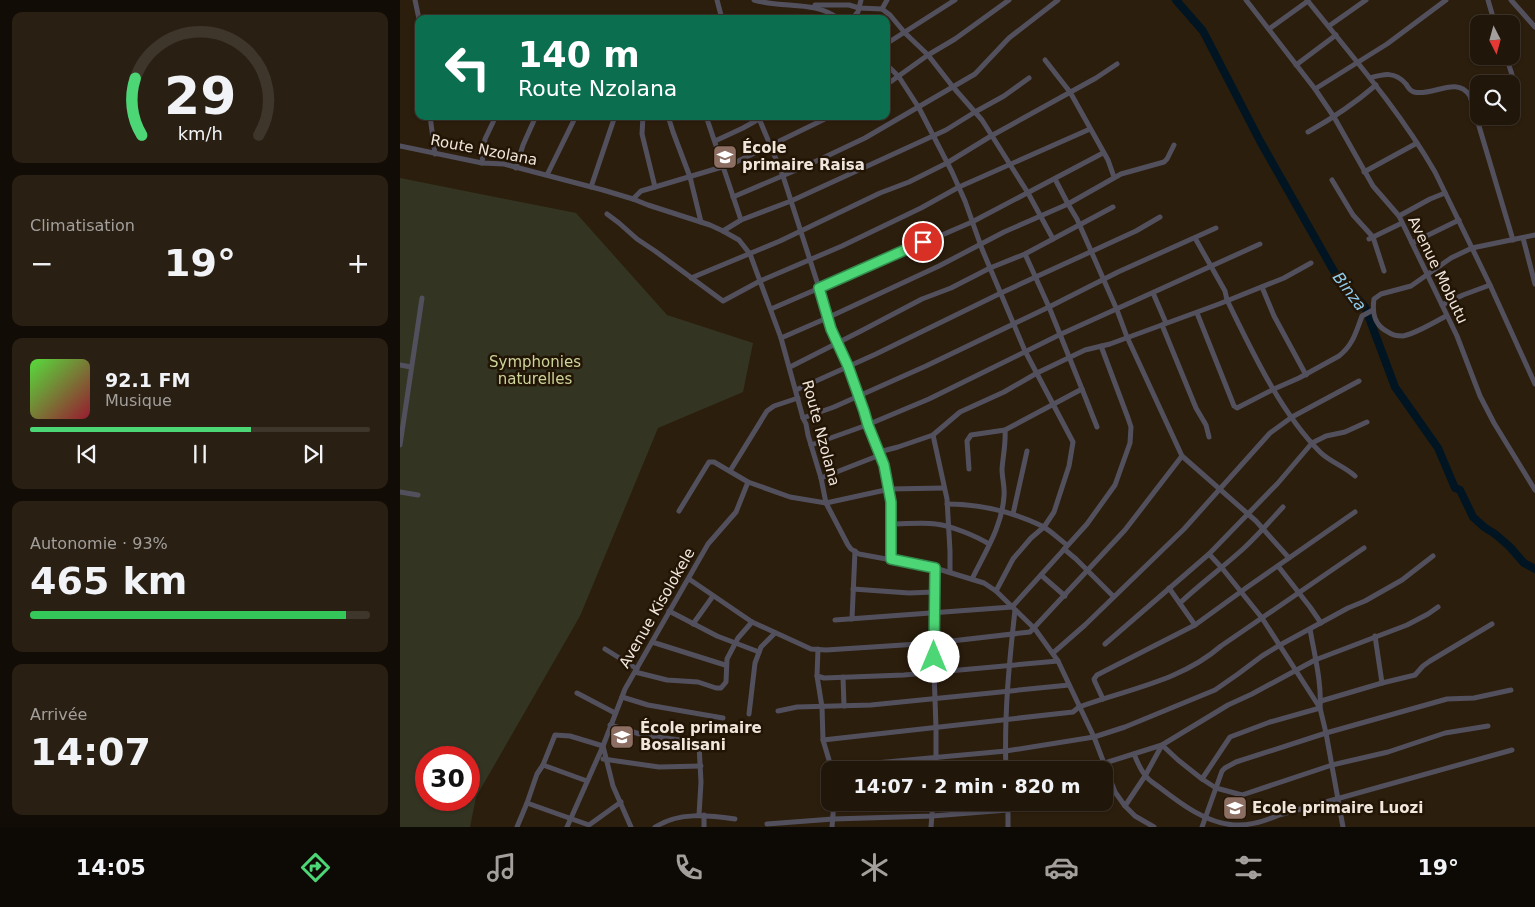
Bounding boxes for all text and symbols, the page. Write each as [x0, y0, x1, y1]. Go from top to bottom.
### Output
north arrow [1470, 15, 1520, 65]
map controls [1470, 15, 1520, 125]
icon: left [435, 35, 500, 100]
text: 140 m [518, 35, 640, 75]
text: 29 [164, 66, 236, 126]
button: search [1470, 75, 1520, 125]
text: Route Nzolana [518, 76, 677, 101]
text: km/h [177, 123, 223, 144]
street label: Route Nzolana [429, 131, 539, 169]
place label: École primaire Raisa [742, 138, 865, 174]
school or university icon: École primaire Raisa [712, 144, 738, 170]
street label: Avenue Mobutu [1404, 213, 1472, 327]
text: Climatisation [30, 216, 135, 235]
pin [902, 221, 944, 263]
icon: arrive [909, 228, 937, 256]
text: 19° [164, 241, 236, 285]
text: − [30, 247, 53, 280]
text: + [347, 247, 370, 280]
water label: Binza [1329, 268, 1370, 314]
park label: Symphonies naturelles [489, 353, 581, 388]
text: 92.1 FM [105, 369, 190, 391]
street label: Route Nzolana [798, 378, 844, 488]
text: Musique [105, 391, 172, 410]
icon: previous [73, 440, 101, 468]
icon: pause [186, 440, 214, 468]
icon: next [299, 440, 327, 468]
text: Autonomie · 93% [30, 534, 168, 553]
street label: Avenue Kisolokele [615, 545, 699, 671]
text: 465 km [30, 559, 187, 603]
position arrow [907, 630, 959, 682]
text: Arrivée [30, 705, 87, 724]
place label: École primaire Bosalisani [640, 718, 762, 754]
school or university icon: École primaire Bosalisani [609, 724, 635, 750]
text: 14:07 [30, 730, 151, 774]
speed limit sign: 30 [415, 746, 480, 811]
text: 14:07 · 2 min · 820 m [853, 775, 1081, 797]
school or university icon: Ecole primaire Luozi [1222, 795, 1248, 821]
place label: Ecole primaire Luozi [1252, 799, 1423, 817]
icon: directions [298, 850, 333, 885]
icon: music [484, 850, 519, 885]
icon: phone [671, 850, 706, 885]
icon: climate [857, 850, 892, 885]
icon: car [1044, 850, 1079, 885]
icon: filters [1231, 850, 1266, 885]
text: 14:05 [76, 855, 146, 880]
text: 19° [1417, 855, 1459, 880]

